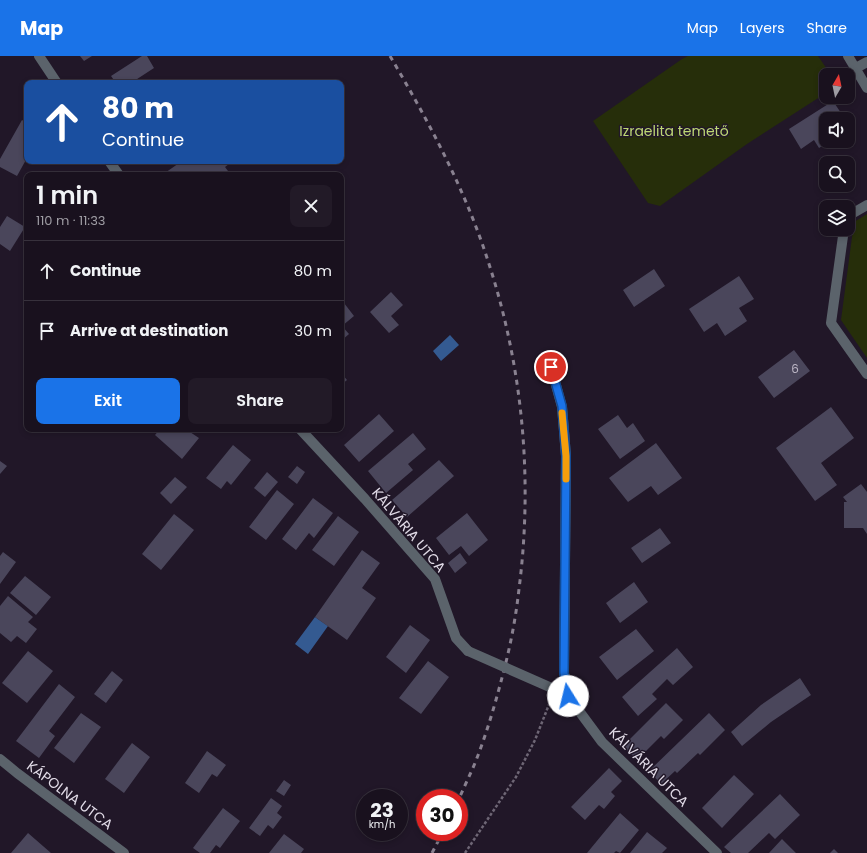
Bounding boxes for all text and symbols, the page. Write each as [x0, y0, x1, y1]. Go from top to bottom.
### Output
text: Map [20, 15, 63, 42]
text: Map [687, 18, 718, 38]
text: Layers [740, 18, 784, 38]
text: Share [806, 18, 847, 38]
north arrow [819, 68, 855, 104]
map controls [819, 68, 855, 236]
text: 80 m [102, 89, 174, 128]
icon: ahead [36, 96, 88, 148]
button: sound [819, 112, 855, 148]
park label: Izraelita temető [619, 121, 729, 141]
text: Continue [102, 127, 184, 152]
button: search [819, 156, 855, 192]
text: 1 min [36, 179, 98, 212]
button: close [290, 185, 332, 227]
button: layers [819, 200, 855, 236]
text: 110 m · 11:33 [36, 211, 105, 230]
icon: ahead [36, 260, 58, 282]
text: Continue [70, 260, 141, 281]
text: 80 m [294, 260, 332, 281]
icon: arrive [36, 320, 58, 342]
text: Arrive at destination [70, 320, 228, 341]
text: 30 m [294, 320, 332, 341]
pin [534, 350, 568, 384]
icon: arrive [540, 356, 562, 378]
house number: 6 [791, 360, 799, 377]
button: Exit [36, 378, 180, 424]
button: Share [188, 378, 332, 424]
street label: KÁLVÁRIA UTCA [368, 483, 450, 577]
position arrow [547, 675, 589, 717]
street label: KÁLVÁRIA UTCA [605, 723, 693, 811]
street label: KÁPOLNA UTCA [23, 756, 117, 834]
speed limit sign: 30 [416, 789, 468, 841]
text: 23 [370, 796, 394, 824]
text: km/h [369, 817, 395, 832]

